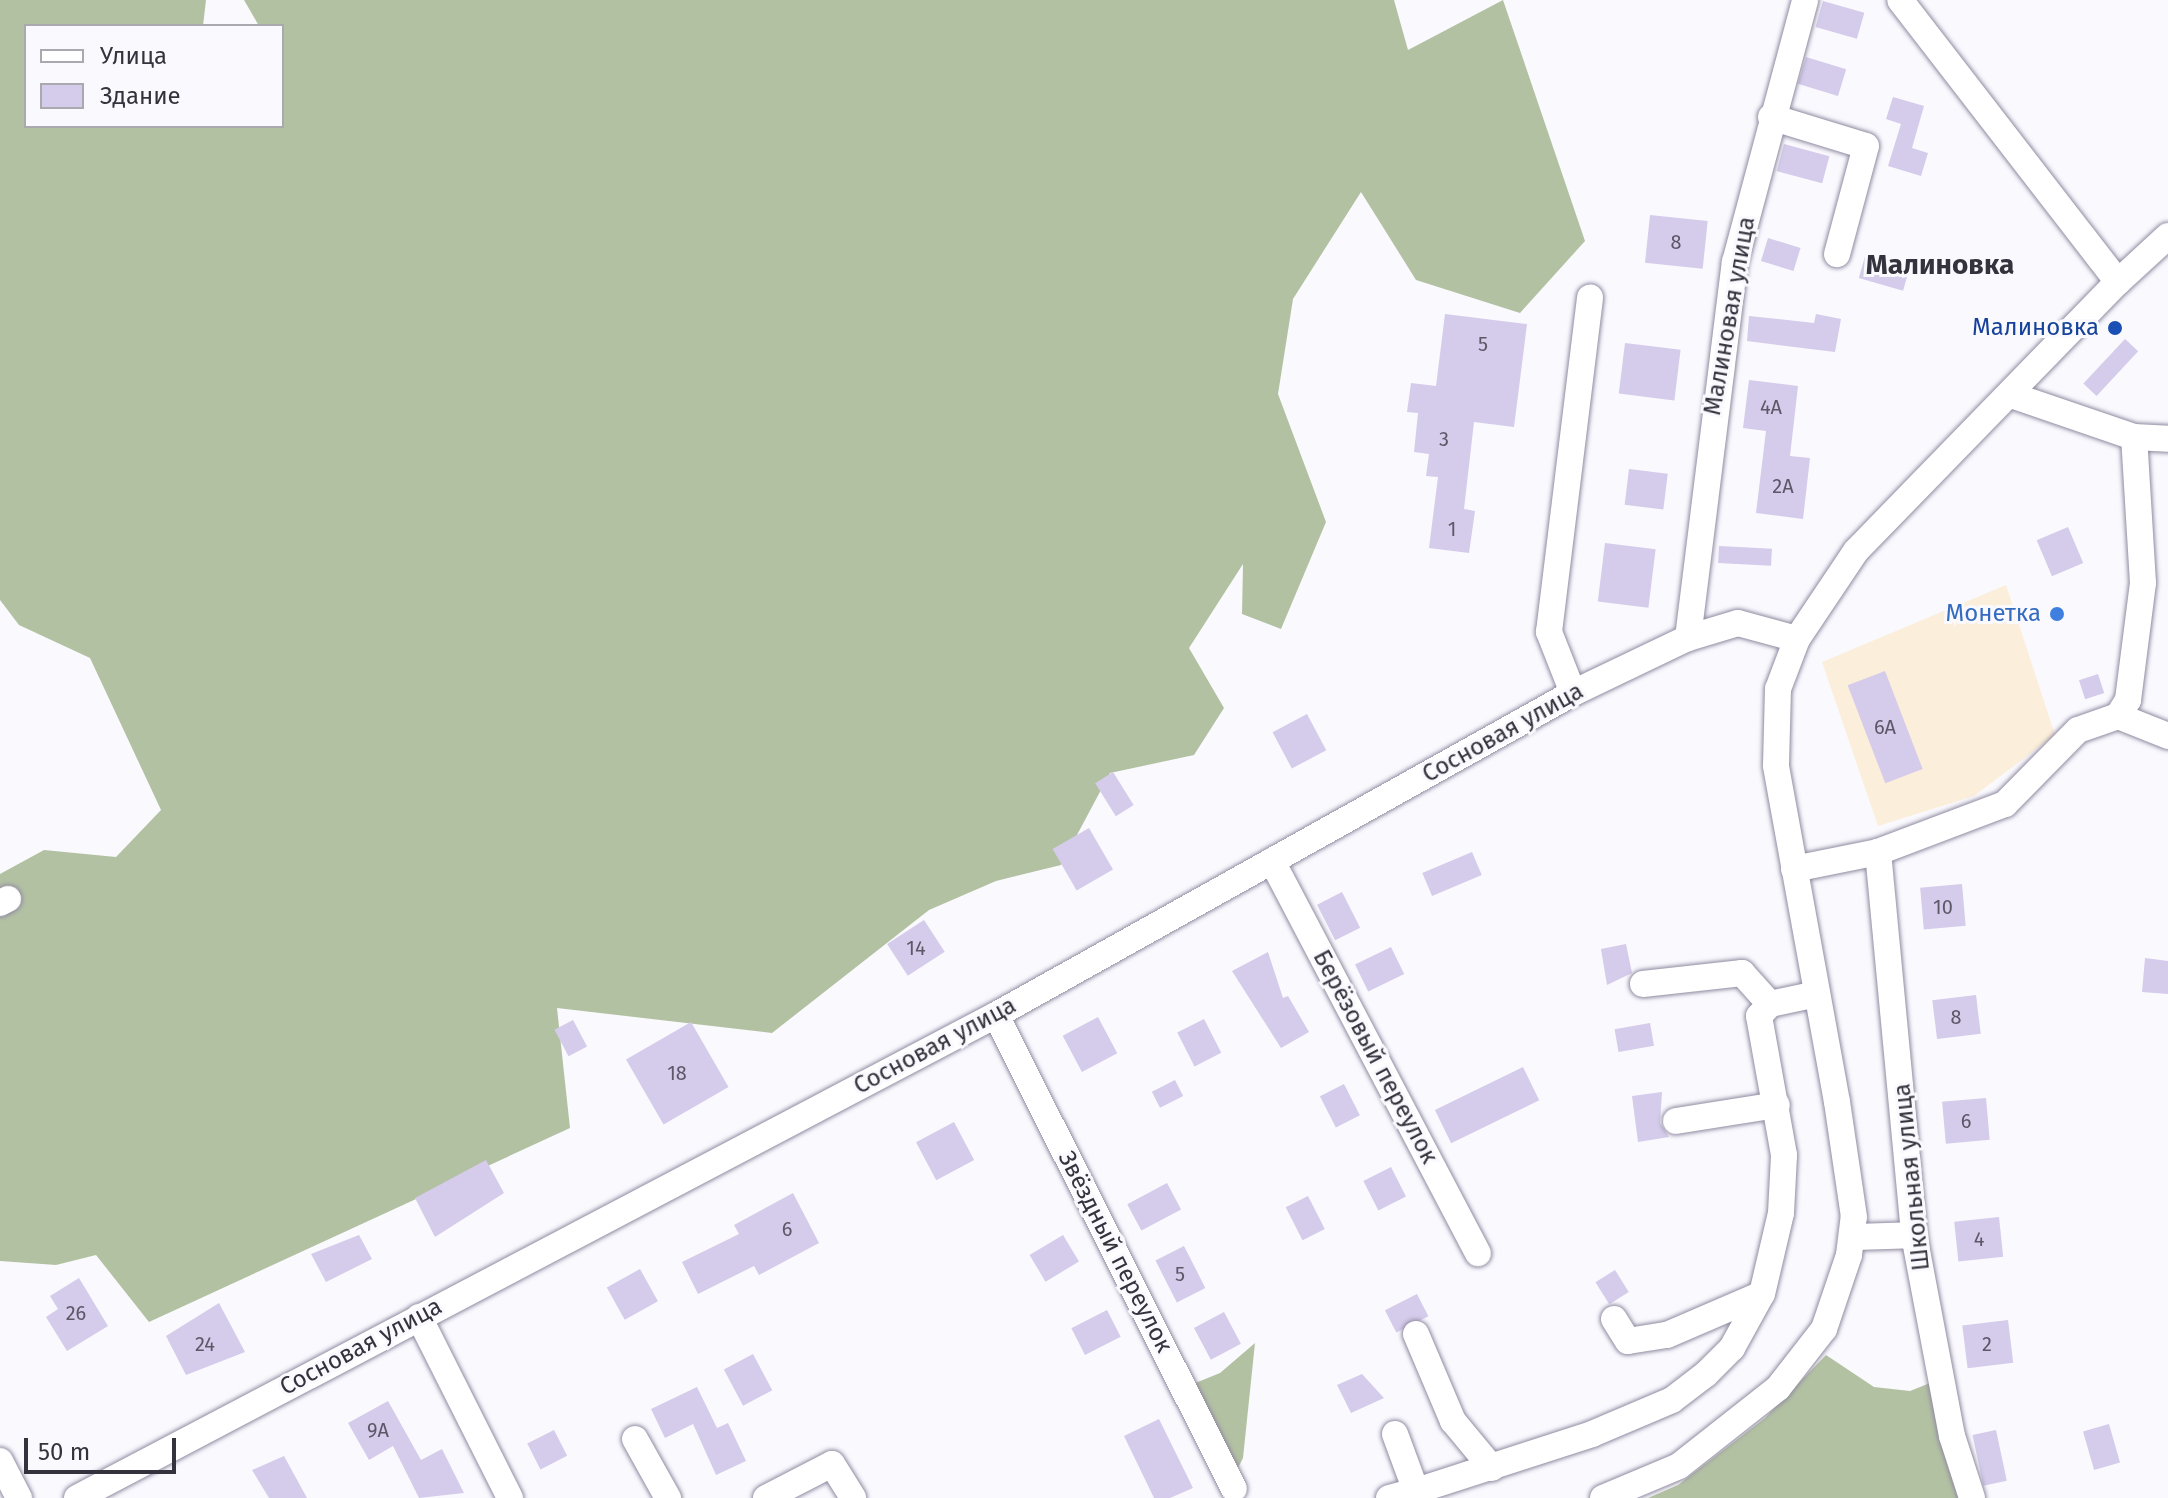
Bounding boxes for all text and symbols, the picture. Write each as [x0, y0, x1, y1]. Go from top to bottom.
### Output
legend [24, 24, 284, 128]
text: Улица [100, 42, 167, 70]
text: Здание [100, 82, 181, 110]
street label: Малиновая улица [1698, 215, 1762, 417]
house number: 8 [1670, 230, 1682, 254]
district label: Малиновка [1866, 248, 2014, 282]
place label: Малиновка [1972, 314, 2099, 342]
marker: Малиновка [2106, 319, 2124, 337]
house number: 5 [1478, 332, 1488, 356]
house number: 4А [1760, 395, 1782, 419]
house number: 3 [1439, 427, 1449, 451]
house number: 2А [1772, 474, 1794, 498]
house number: 1 [1448, 517, 1456, 541]
place label: Монетка [1946, 600, 2041, 628]
marker: Монетка [2048, 605, 2066, 623]
street label: Сосновая улица [1418, 677, 1588, 789]
house number: 6А [1874, 715, 1896, 739]
house number: 10 [1933, 895, 1953, 919]
house number: 14 [906, 936, 926, 960]
street label: Берёзовый переулок [1306, 945, 1444, 1169]
street label: Сосновая улица [849, 991, 1021, 1101]
house number: 8 [1950, 1005, 1962, 1029]
house number: 18 [667, 1061, 687, 1085]
street label: Школьная улица [1888, 1082, 1936, 1272]
house number: 6 [1961, 1109, 1971, 1133]
street label: Звёздный переулок [1052, 1146, 1178, 1358]
house number: 6 [782, 1217, 792, 1241]
house number: 4 [1974, 1227, 1984, 1251]
house number: 5 [1175, 1262, 1185, 1286]
street label: Сосновая улица [275, 1292, 447, 1402]
house number: 26 [66, 1301, 86, 1325]
house number: 24 [195, 1332, 215, 1356]
house number: 2 [1982, 1332, 1992, 1356]
house number: 9А [367, 1418, 389, 1442]
scale bar [28, 1422, 180, 1472]
text: 50 m [38, 1438, 90, 1466]

